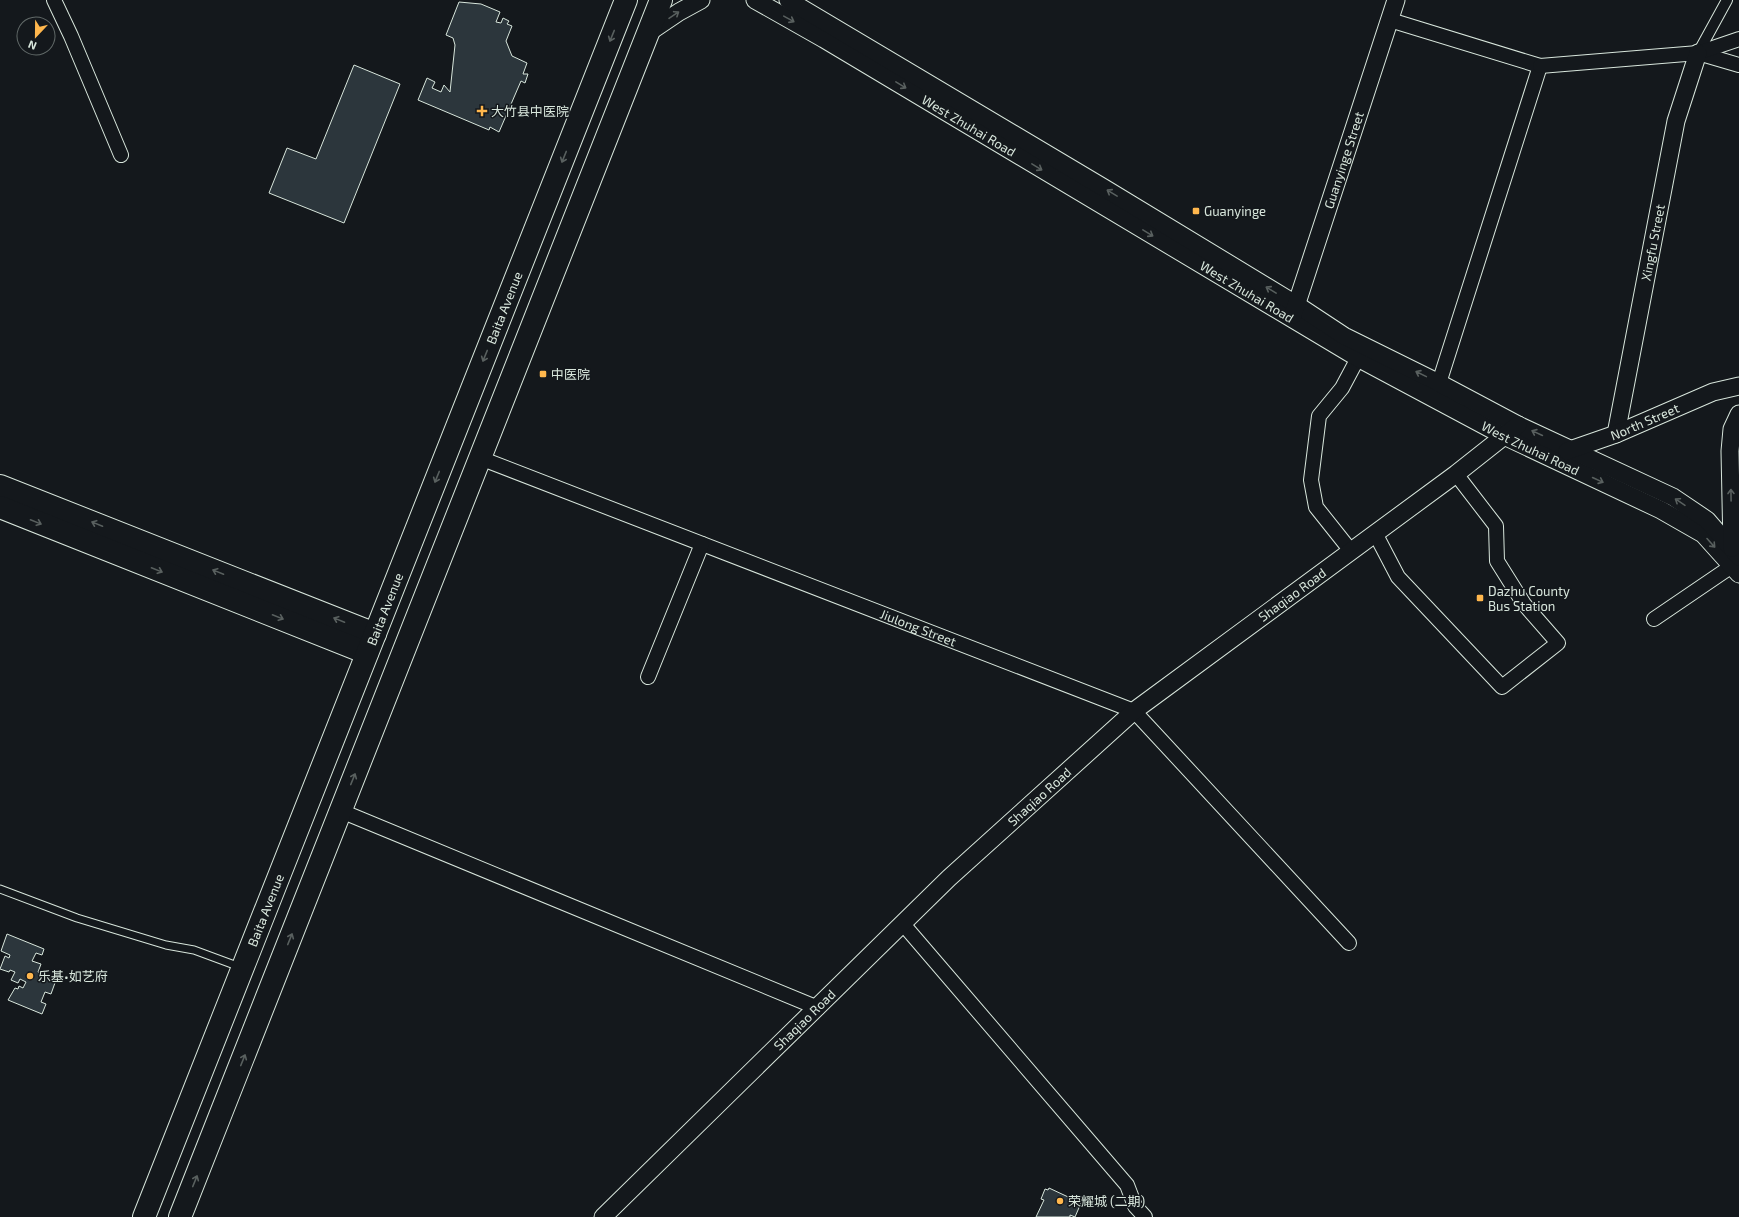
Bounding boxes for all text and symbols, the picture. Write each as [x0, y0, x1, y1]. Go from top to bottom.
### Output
one-way arrow [668, 11, 679, 19]
north arrow [16, 16, 56, 56]
one-way arrow [783, 16, 795, 24]
one-way arrow [607, 30, 615, 42]
text: N [26, 38, 38, 53]
one-way arrow [895, 82, 907, 90]
street label: West Zhuhai Road [919, 91, 1019, 160]
place label: 大竹县中医院 [491, 103, 569, 119]
marker: 大竹县中医院 [476, 105, 488, 117]
street label: Guanyinge Street [1320, 109, 1367, 211]
one-way arrow [559, 151, 567, 163]
one-way arrow [1031, 163, 1043, 171]
one-way arrow [1107, 189, 1118, 197]
place label: Guanyinge [1204, 203, 1266, 219]
street label: Xingfu Street [1638, 203, 1668, 282]
marker: Guanyinge [1191, 206, 1201, 216]
one-way arrow [1142, 230, 1154, 238]
street label: West Zhuhai Road [1197, 257, 1297, 326]
street label: Baita Avenue [483, 269, 526, 346]
one-way arrow [1265, 285, 1277, 293]
one-way arrow [481, 350, 488, 362]
place label: 中医院 [551, 366, 590, 382]
marker: 中医院 [538, 369, 548, 379]
one-way arrow [1415, 370, 1427, 377]
street label: North Street [1608, 400, 1681, 443]
street label: West Zhuhai Road [1479, 418, 1582, 478]
one-way arrow [1531, 429, 1543, 436]
one-way arrow [433, 470, 441, 482]
one-way arrow [1592, 477, 1604, 484]
one-way arrow [1728, 489, 1735, 502]
one-way arrow [1675, 498, 1686, 506]
one-way arrow [30, 518, 42, 526]
one-way arrow [91, 520, 103, 528]
one-way arrow [1706, 537, 1715, 547]
street label: Shaqiao Road [1255, 564, 1329, 625]
one-way arrow [151, 566, 163, 574]
one-way arrow [212, 568, 224, 575]
street label: Baita Avenue [363, 570, 406, 648]
place label: Dazhu County Bus Station [1488, 583, 1570, 614]
marker: Dazhu County Bus Station [1475, 593, 1485, 603]
street label: Jiulong Street [878, 606, 959, 650]
one-way arrow [272, 614, 284, 622]
one-way arrow [333, 615, 345, 623]
street label: Shaqiao Road [1004, 764, 1074, 829]
one-way arrow [350, 773, 358, 785]
street label: Baita Avenue [244, 872, 287, 949]
one-way arrow [287, 933, 295, 945]
place label: 乐基•如艺府 [38, 968, 108, 984]
marker: 乐基•如艺府 [25, 971, 35, 981]
street label: Shaqiao Road [770, 986, 839, 1053]
one-way arrow [239, 1054, 247, 1066]
one-way arrow [191, 1175, 199, 1187]
place label: 荣耀城 (二期) [1068, 1193, 1145, 1209]
marker: 荣耀城 (二期) [1055, 1196, 1065, 1206]

